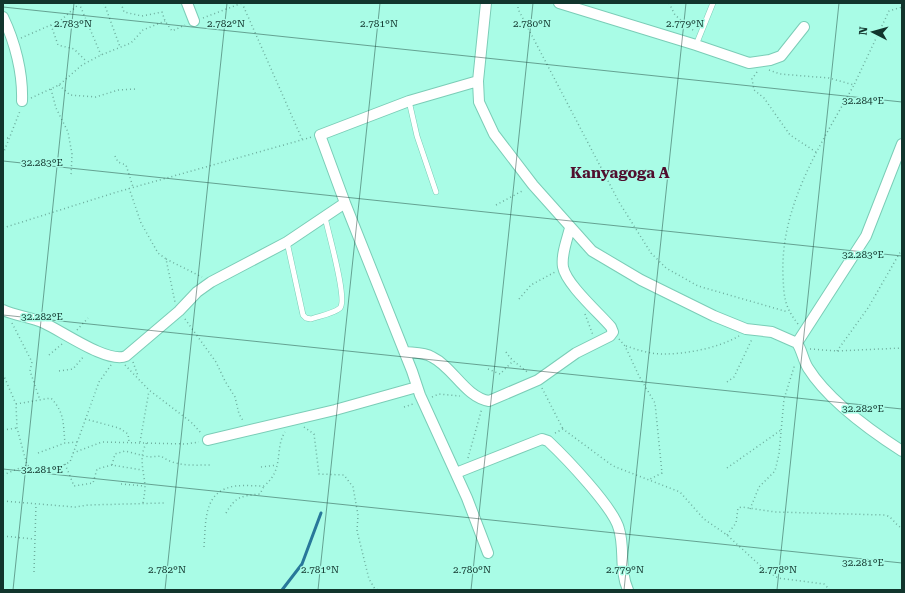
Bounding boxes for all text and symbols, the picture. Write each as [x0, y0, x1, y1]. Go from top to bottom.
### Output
north arrow [853, 12, 893, 52]
text: 2.783°N [54, 18, 92, 29]
text: 2.782°N [207, 18, 245, 29]
text: 2.781°N [360, 18, 398, 29]
text: 2.780°N [513, 18, 551, 29]
text: 2.779°N [666, 18, 704, 29]
text: N [857, 26, 871, 36]
text: 32.284°E [842, 95, 884, 106]
text: 32.283°E [21, 157, 63, 168]
district label: Kanyagoga A [570, 164, 670, 182]
text: 32.283°E [842, 249, 884, 260]
text: 32.282°E [21, 311, 63, 322]
text: 32.282°E [842, 403, 884, 414]
text: 32.281°E [21, 464, 63, 475]
text: 32.281°E [842, 557, 884, 568]
text: 2.782°N [148, 564, 186, 575]
text: 2.781°N [301, 564, 339, 575]
text: 2.780°N [453, 564, 491, 575]
text: 2.779°N [606, 564, 644, 575]
text: 2.778°N [759, 564, 797, 575]

